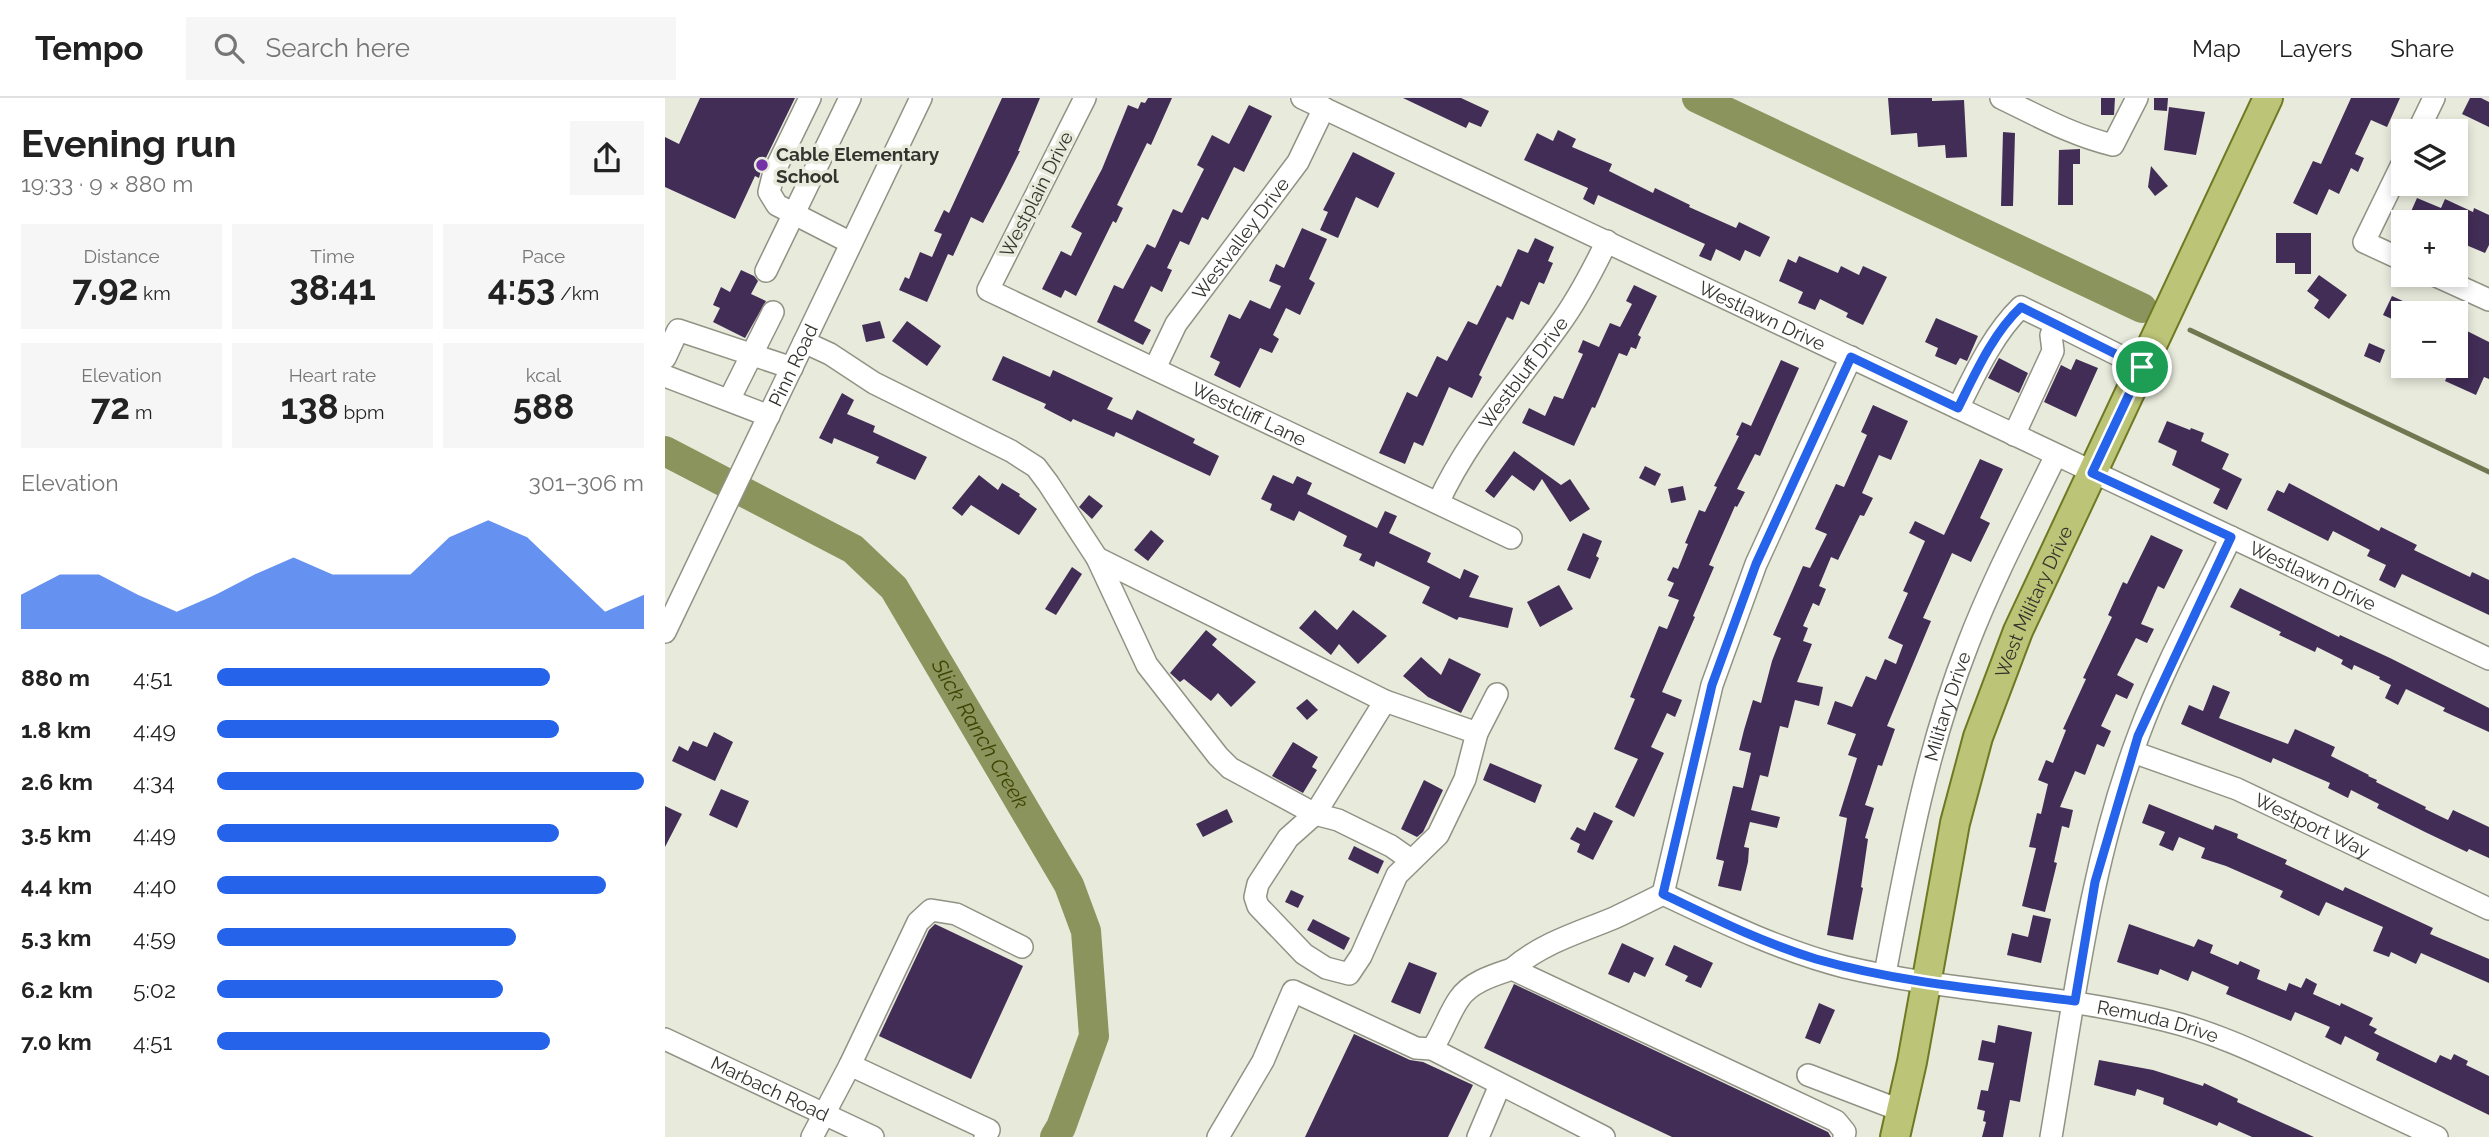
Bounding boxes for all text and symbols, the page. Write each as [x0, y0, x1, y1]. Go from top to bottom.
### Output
search box [186, 17, 676, 80]
text: Tempo [35, 29, 144, 68]
icon: search [210, 29, 248, 67]
text: Search here [266, 33, 410, 63]
text: Map [2192, 34, 2241, 63]
text: Layers [2279, 34, 2352, 63]
text: Share [2390, 34, 2454, 63]
map controls [2391, 119, 2468, 378]
button: layers [2391, 119, 2468, 196]
text: Evening run [21, 121, 236, 166]
button: share [570, 121, 644, 195]
street label: Westplain Drive [995, 128, 1077, 260]
place label: Cable Elementary School [776, 143, 940, 187]
marker: Cable Elementary School [754, 157, 770, 173]
text: 19:33 · 9 × 880 m [21, 170, 193, 197]
street label: Westvalley Drive [1188, 173, 1293, 304]
button: + [2391, 210, 2468, 287]
text: Distance [83, 245, 160, 267]
text: Time [310, 245, 355, 267]
text: Pace [522, 245, 565, 267]
text: 7.92 [72, 267, 138, 308]
text: 38:41 [289, 267, 376, 308]
text: 4:53 [488, 267, 555, 308]
street label: Westlawn Drive [1695, 276, 1829, 355]
text: km [138, 282, 171, 304]
text: /km [555, 282, 599, 304]
button: − [2391, 301, 2468, 378]
street label: Westbluff Drive [1474, 312, 1572, 433]
street label: Pinn Road [764, 320, 822, 410]
pin [2112, 337, 2172, 397]
icon: arrive [2123, 348, 2161, 386]
text: Elevation [81, 364, 162, 386]
text: Heart rate [289, 364, 376, 386]
text: kcal [526, 364, 561, 386]
street label: Westcliff Lane [1188, 377, 1310, 450]
text: 72 [91, 386, 130, 427]
text: 138 [281, 386, 339, 427]
text: 588 [513, 386, 574, 427]
text: m [130, 401, 152, 423]
text: bpm [339, 401, 384, 423]
text: Elevation [21, 469, 119, 496]
text: 301–306 m [529, 469, 644, 496]
street label: West Military Drive [1990, 522, 2077, 681]
street label: Westlawn Drive [2246, 536, 2380, 615]
street label: Military Drive [1920, 649, 1975, 763]
water label: Slick Ranch Creek [926, 653, 1034, 813]
text: 880 m [21, 664, 90, 691]
text: 4:51 [133, 664, 172, 691]
text: 1.8 km [21, 716, 91, 743]
text: 4:49 [133, 716, 176, 743]
text: 2.6 km [21, 768, 93, 795]
text: 4:34 [133, 768, 175, 795]
street label: Westport Way [2251, 788, 2374, 862]
text: 3.5 km [21, 820, 92, 847]
text: 4:49 [133, 820, 176, 847]
text: 4.4 km [21, 872, 92, 899]
text: 4:40 [133, 872, 177, 899]
text: 5.3 km [21, 924, 92, 951]
text: 4:59 [133, 924, 176, 951]
text: 6.2 km [21, 976, 93, 1003]
text: 5:02 [133, 976, 176, 1003]
street label: Remuda Drive [2095, 995, 2222, 1047]
text: 7.0 km [21, 1028, 92, 1055]
text: 4:51 [133, 1028, 172, 1055]
street label: Marbach Road [707, 1051, 832, 1126]

